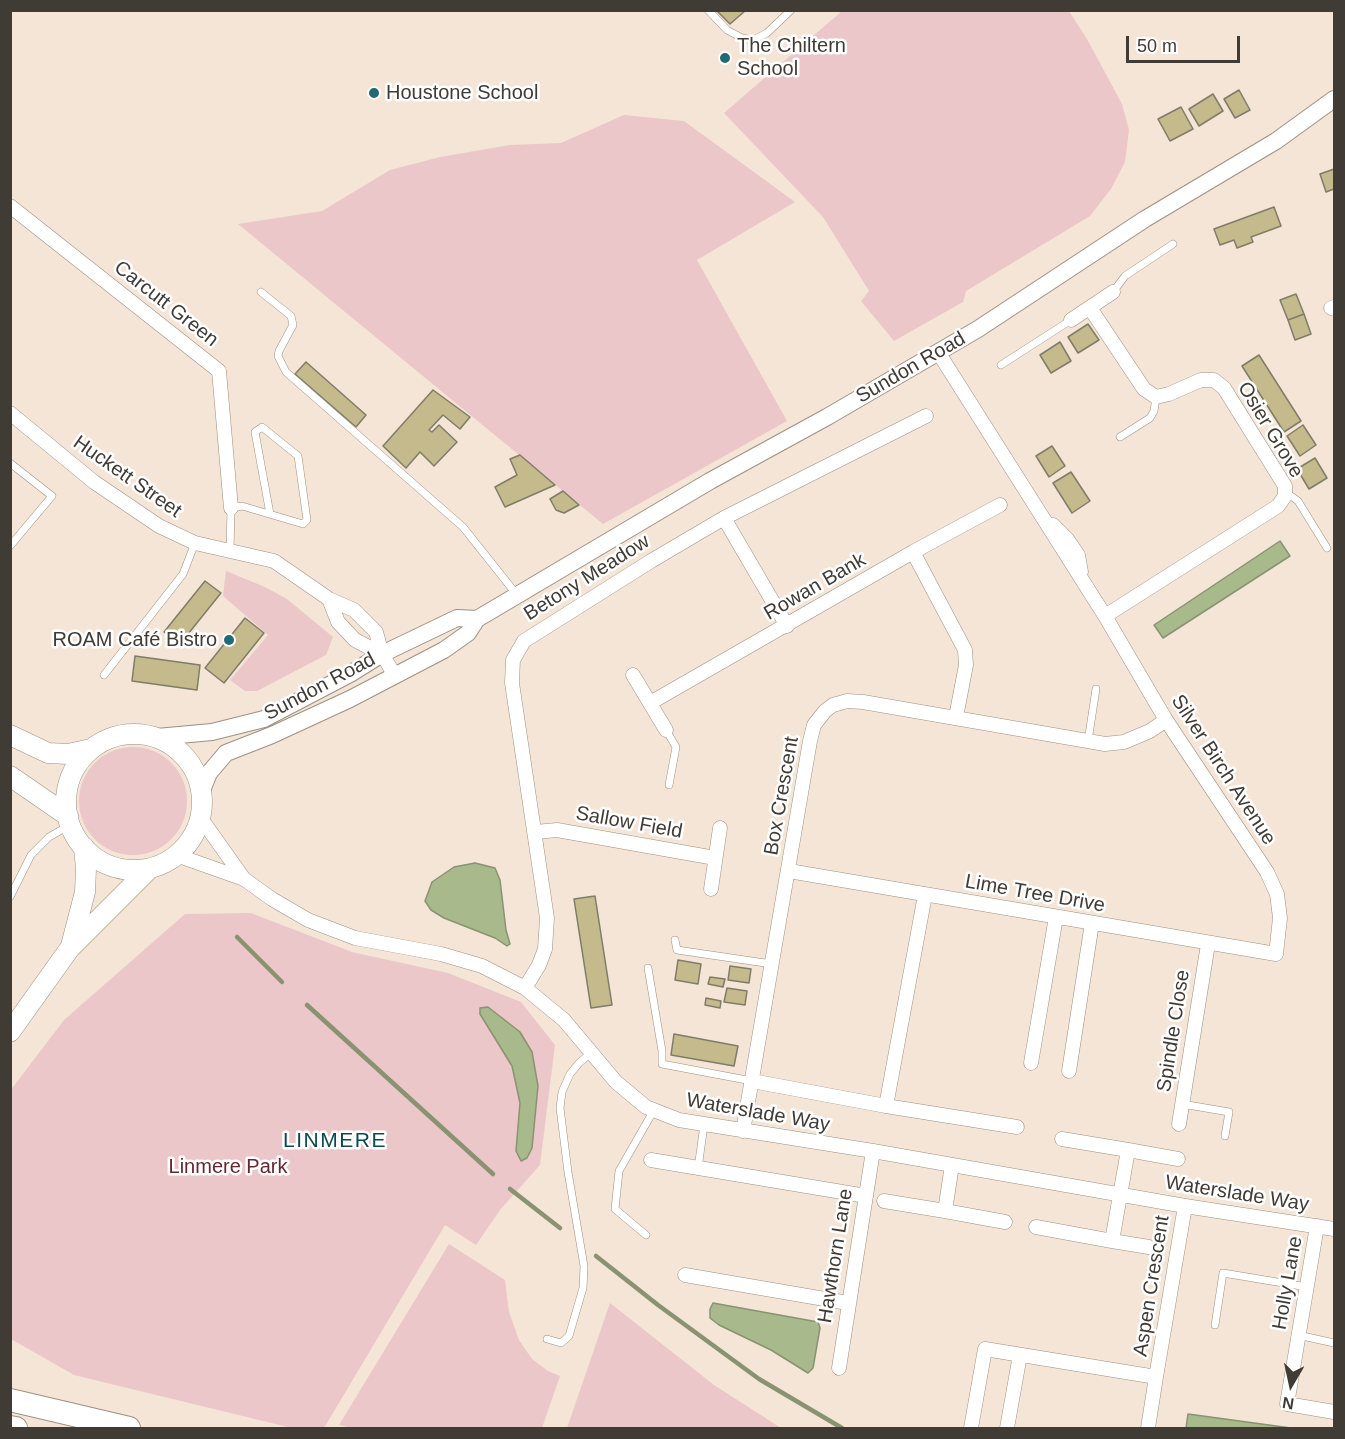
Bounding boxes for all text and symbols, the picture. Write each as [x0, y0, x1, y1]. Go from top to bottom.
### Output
scale bar [1129, 24, 1243, 62]
place label: The Chiltern School [737, 34, 846, 81]
text: 50 m [1137, 36, 1177, 56]
marker: The Chiltern School [718, 51, 732, 65]
place label: Houstone School [386, 81, 538, 105]
marker: Houstone School [367, 86, 381, 100]
street label: Carcutt Green [109, 256, 223, 352]
street label: Sundon Road [852, 327, 970, 409]
street label: Osier Grove [1232, 378, 1308, 482]
street label: Huckett Street [68, 431, 186, 523]
street label: Betony Meadow [520, 530, 654, 626]
street label: Rowan Bank [760, 548, 870, 626]
place label: ROAM Café Bistro [53, 628, 217, 652]
marker: ROAM Café Bistro [222, 633, 236, 647]
street label: Sundon Road [260, 648, 380, 726]
street label: Silver Birch Avenue [1166, 690, 1280, 850]
street label: Box Crescent [760, 735, 804, 857]
street label: Sallow Field [574, 802, 684, 844]
street label: Lime Tree Drive [963, 870, 1107, 918]
street label: Spindle Close [1152, 968, 1196, 1094]
street label: Waterslade Way [684, 1089, 832, 1137]
district label: LINMERE [283, 1128, 387, 1154]
park label: Linmere Park [169, 1155, 287, 1179]
street label: Waterslade Way [1163, 1171, 1311, 1217]
street label: Hawthorn Lane [814, 1187, 858, 1325]
street label: Aspen Crescent [1129, 1214, 1175, 1358]
street label: Holly Lane [1268, 1234, 1308, 1332]
north arrow [1261, 1355, 1321, 1415]
text: N [1281, 1394, 1295, 1413]

